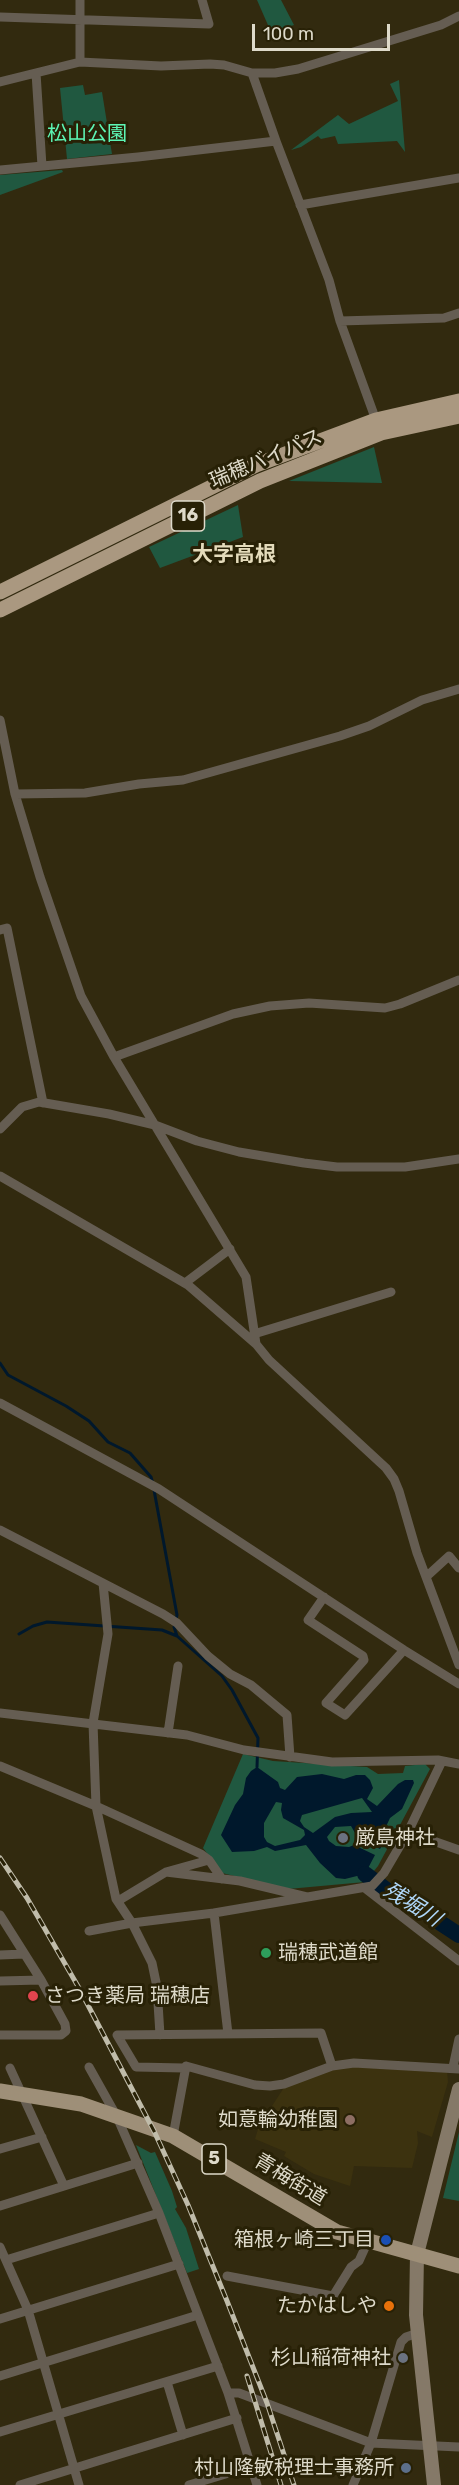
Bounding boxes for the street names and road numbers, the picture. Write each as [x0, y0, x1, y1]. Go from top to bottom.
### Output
street label: 瑞穂バイパス [206, 425, 326, 493]
road number: 16 [172, 501, 204, 531]
road number: 5 [202, 2144, 226, 2174]
street label: 青梅街道 [250, 2149, 330, 2211]

